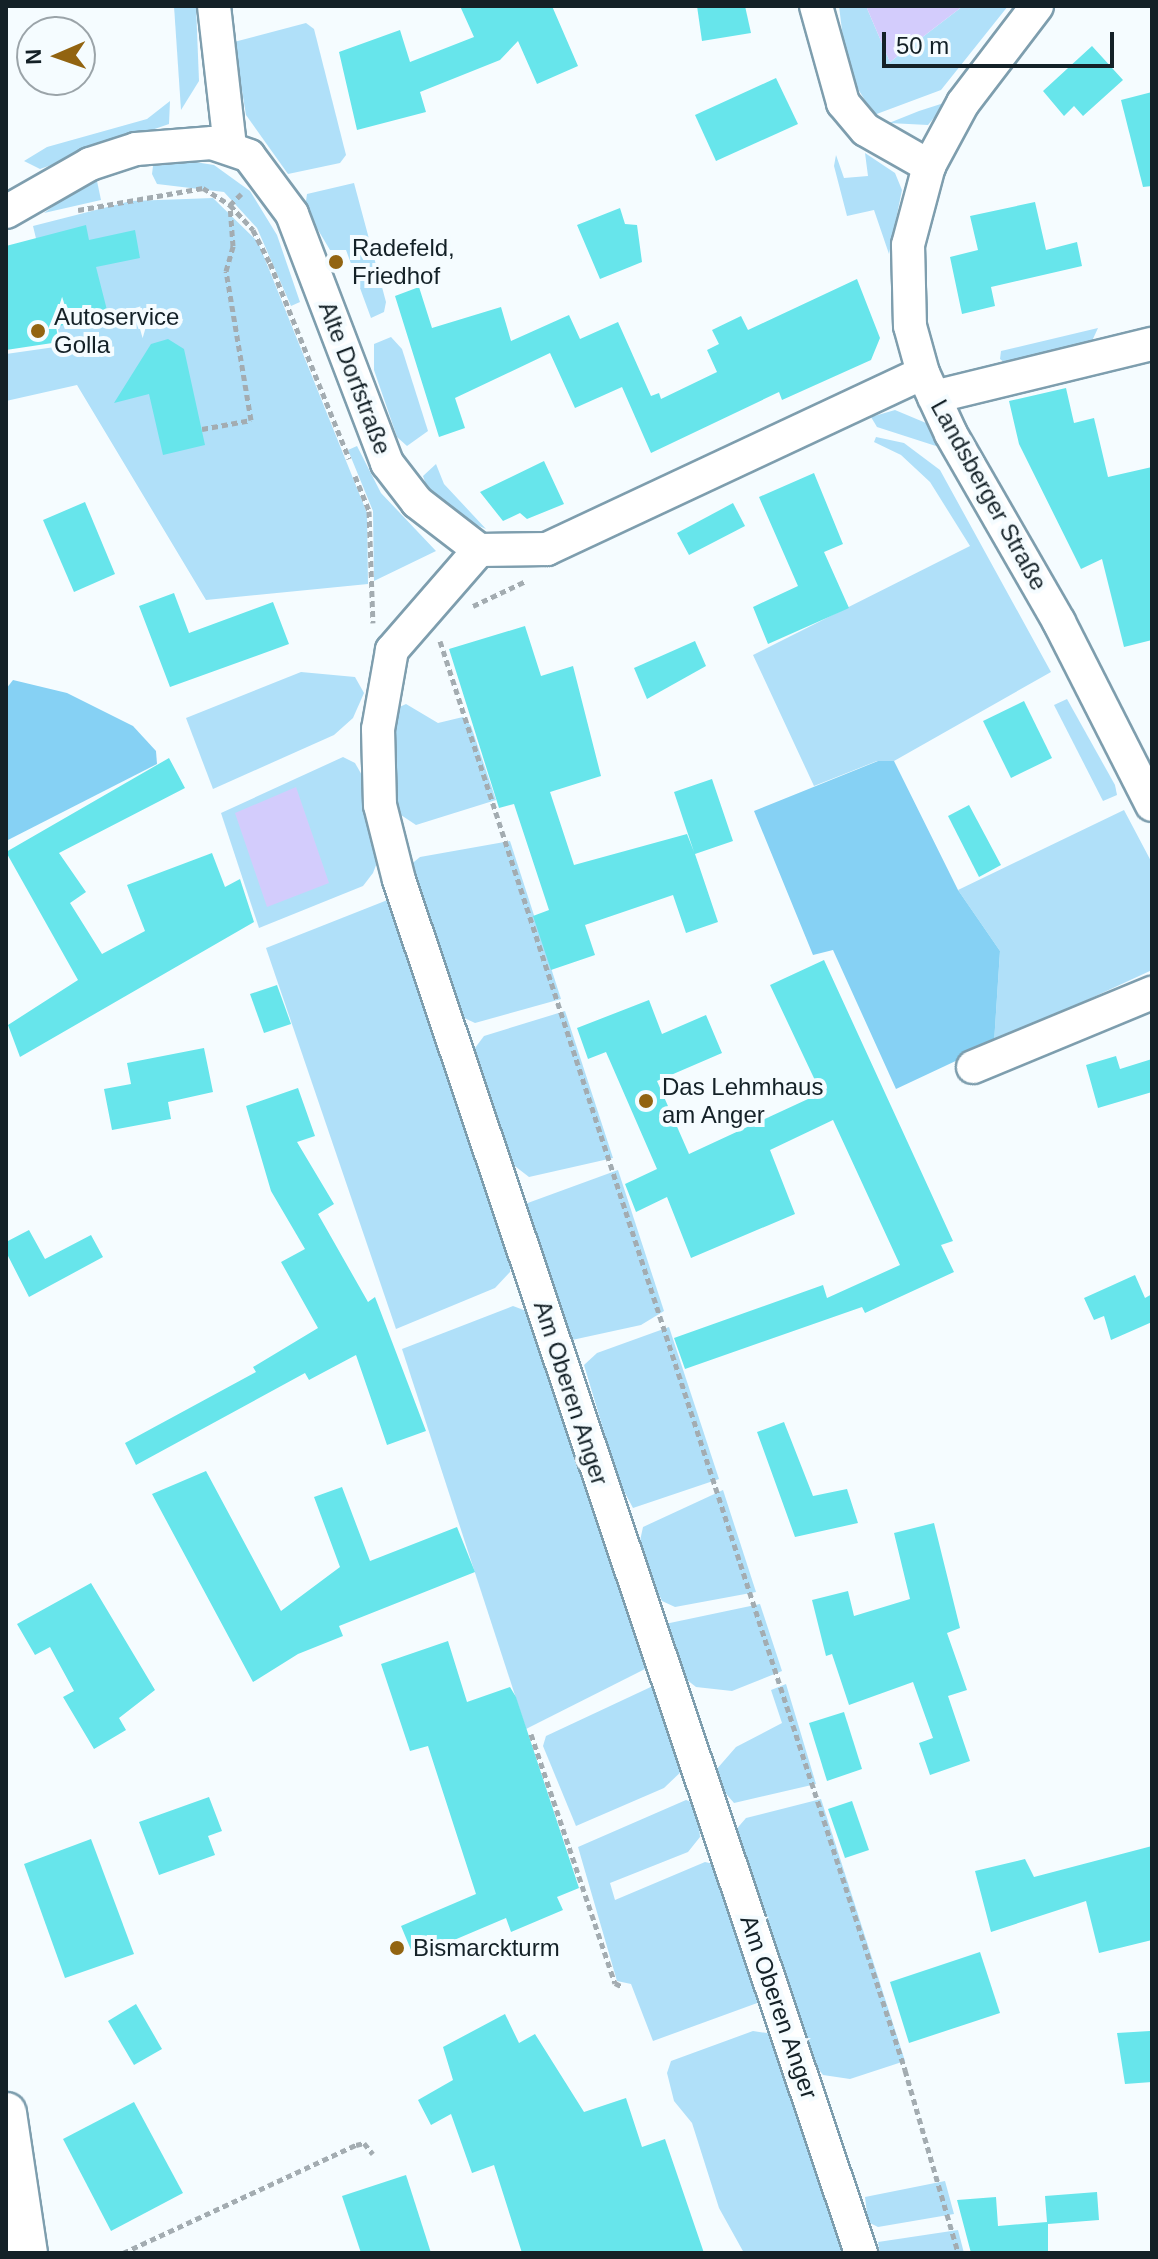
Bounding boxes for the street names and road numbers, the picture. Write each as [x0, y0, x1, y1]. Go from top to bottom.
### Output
street label: Alte Dorfstraße [313, 298, 397, 458]
street label: Landsberger Straße [925, 395, 1053, 595]
street label: Am Oberen Anger [527, 1297, 615, 1489]
street label: Am Oberen Anger [734, 1911, 824, 2103]

